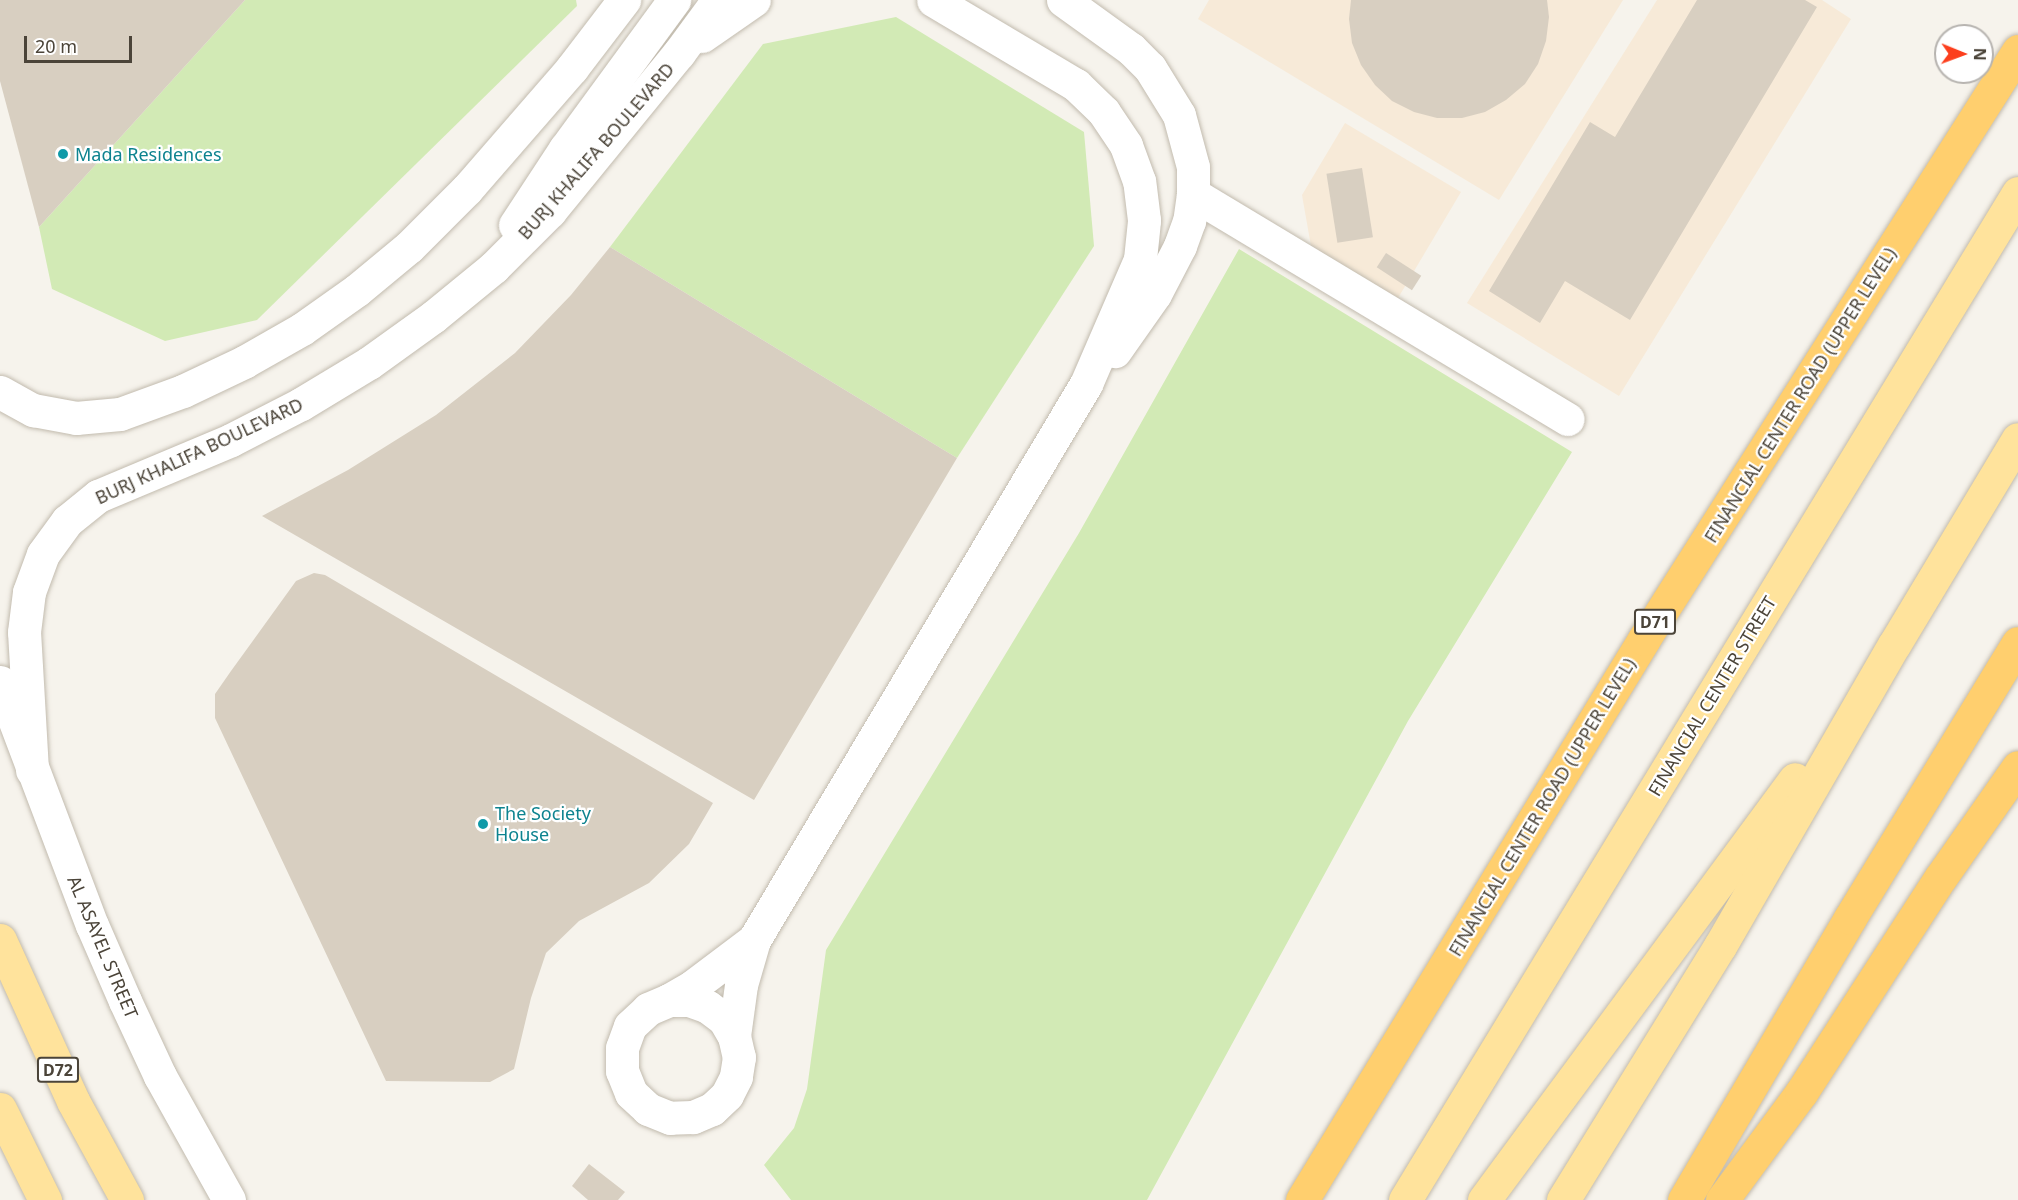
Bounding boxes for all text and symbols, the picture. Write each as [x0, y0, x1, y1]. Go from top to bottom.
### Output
scale bar [27, 24, 135, 62]
north arrow [1934, 24, 1994, 84]
text: 20 m [35, 34, 77, 58]
text: N [1969, 48, 1991, 61]
street label: BURJ KHALIFA BOULEVARD [514, 58, 678, 244]
place label: Mada Residences [75, 143, 222, 165]
marker: Mada Residences [56, 147, 70, 161]
street label: FINANCIAL CENTER ROAD (UPPER LEVEL) [1700, 243, 1900, 547]
street label: BURJ KHALIFA BOULEVARD [92, 393, 306, 509]
street label: FINANCIAL CENTER STREET [1644, 592, 1780, 800]
road number: D71 [1632, 609, 1678, 635]
street label: FINANCIAL CENTER ROAD (UPPER LEVEL) [1444, 654, 1640, 960]
place label: The Society House [495, 803, 591, 846]
marker: The Society House [476, 817, 490, 831]
street label: AL ASAYEL STREET [63, 872, 143, 1022]
road number: D72 [36, 1057, 80, 1083]

